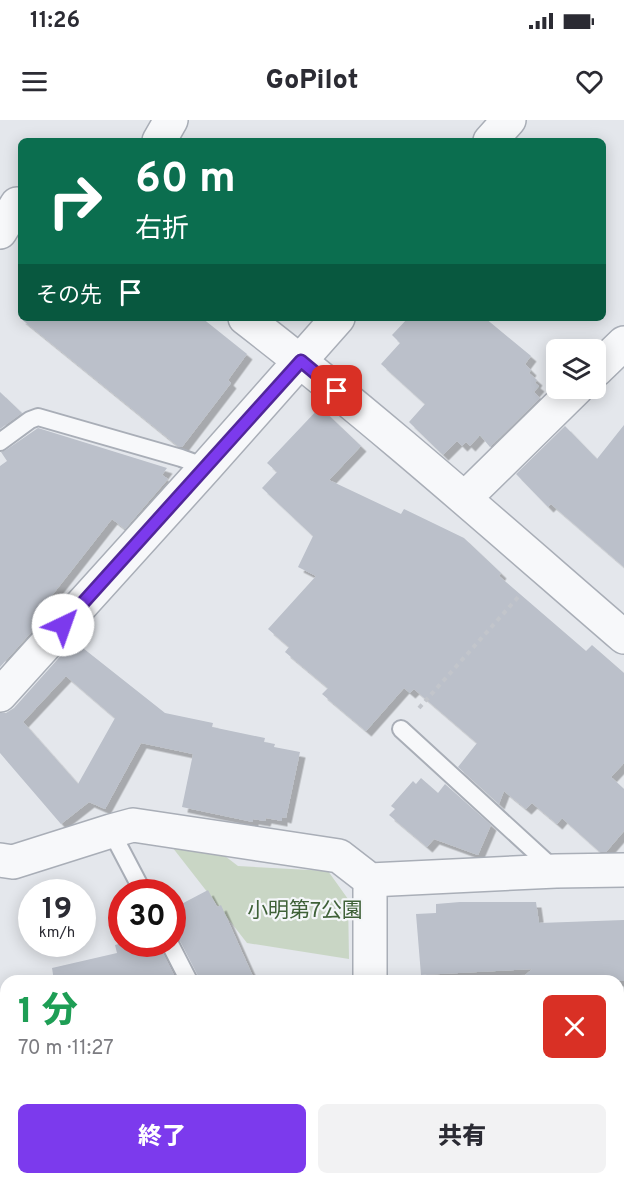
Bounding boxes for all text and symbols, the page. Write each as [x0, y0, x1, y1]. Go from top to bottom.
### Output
text: 11:26 [30, 8, 80, 35]
text: GoPilot [266, 64, 358, 98]
icon: menu [18, 65, 51, 98]
icon: heart [573, 65, 606, 98]
text: 60 m [135, 154, 236, 207]
icon: right [36, 162, 114, 240]
text: 右折 [135, 213, 189, 247]
icon: arrive [114, 276, 147, 309]
text: その先 [36, 283, 102, 310]
map controls [546, 339, 606, 399]
button: layers [546, 339, 606, 399]
pin [311, 365, 362, 416]
icon: arrive [320, 374, 353, 407]
position arrow [31, 593, 95, 657]
speed limit sign: 30 [108, 879, 186, 957]
text: 19 [42, 892, 72, 929]
park label: 小明第7公園 [247, 898, 363, 925]
text: km/h [39, 924, 75, 943]
text: 1 分 [18, 990, 78, 1036]
button: close [543, 995, 606, 1058]
text: 70 m · 11:27 [18, 1036, 114, 1062]
button: 終了 [18, 1104, 306, 1173]
button: 共有 [318, 1104, 606, 1173]

